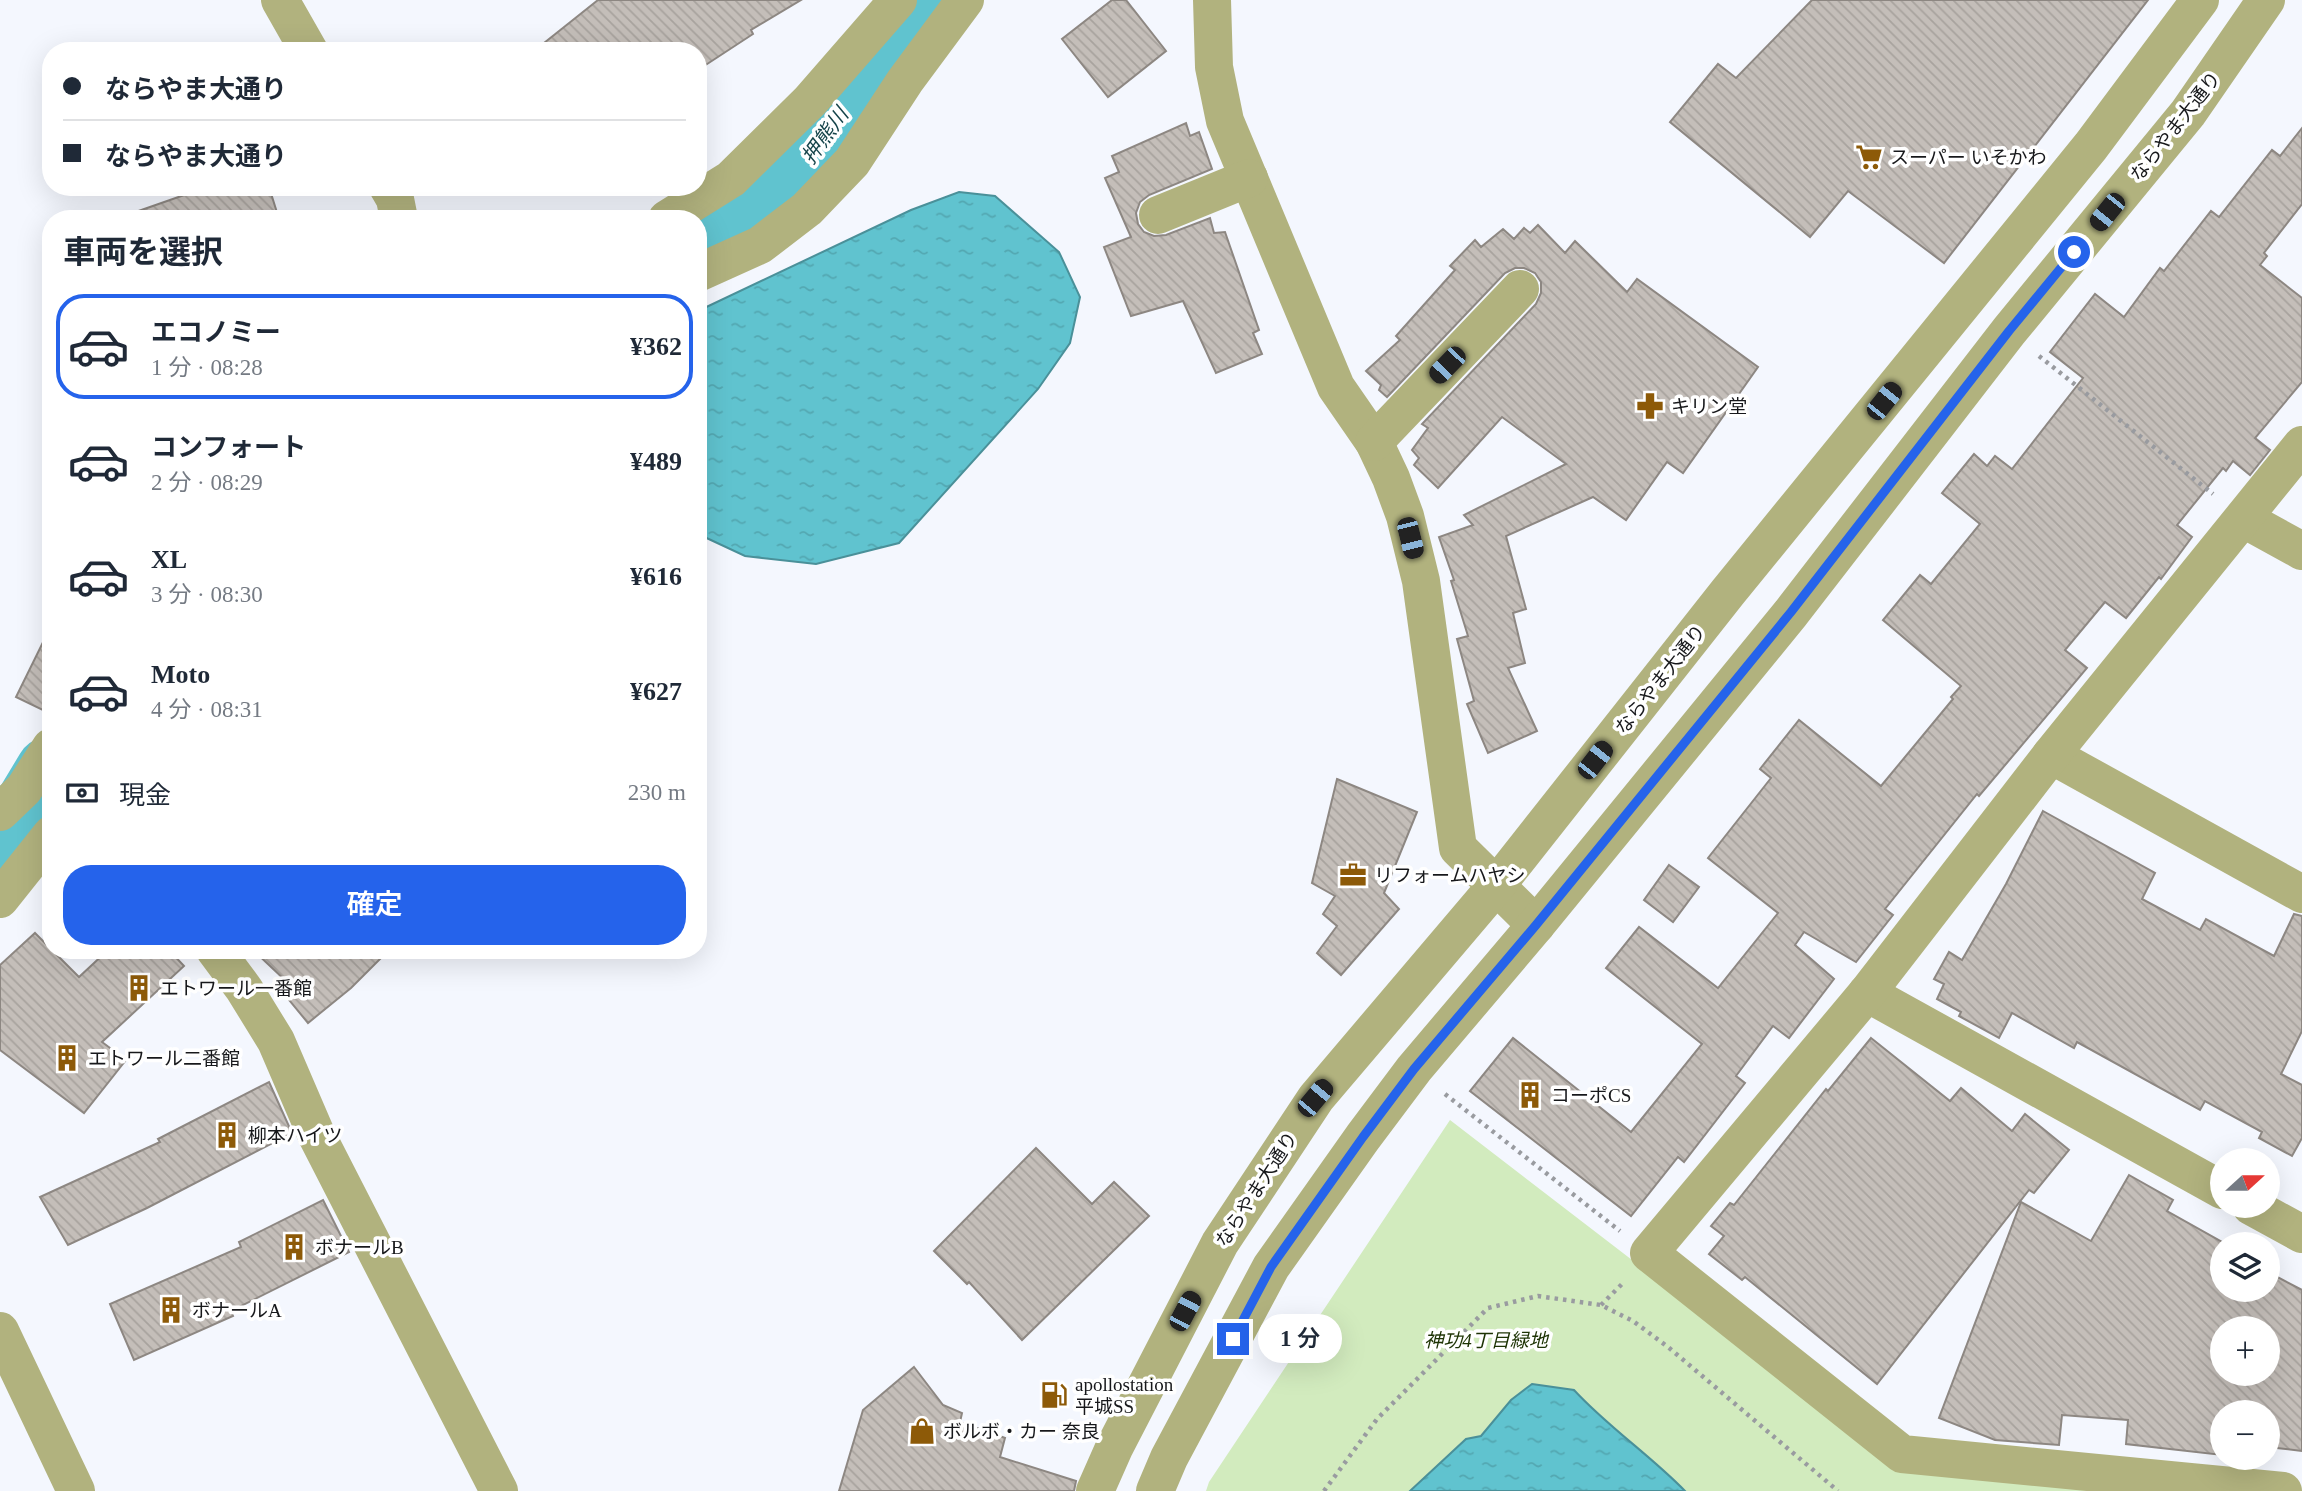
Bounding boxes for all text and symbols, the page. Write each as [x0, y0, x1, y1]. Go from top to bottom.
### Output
street label: ならやま大通り [2126, 67, 2225, 185]
text: ならやま大通り [105, 75, 287, 104]
water label: 押熊川 [797, 102, 854, 169]
text: ならやま大通り [105, 142, 287, 171]
supermarket icon: スーパー いそかわ [1854, 142, 1884, 172]
place label: スーパー いそかわ [1890, 147, 2047, 168]
car [2086, 189, 2129, 235]
text: 車両を選択 [63, 234, 223, 270]
route start [2058, 236, 2090, 268]
icon: car [67, 315, 130, 378]
text: エコノミー [151, 318, 281, 347]
text: ¥362 [630, 332, 682, 361]
car [1425, 343, 1470, 387]
text: 1 分 · 08:28 [151, 355, 263, 380]
car [1863, 378, 1906, 424]
pharmacy icon: キリン堂 [1635, 391, 1665, 421]
place label: キリン堂 [1671, 396, 1747, 417]
icon: car [67, 430, 130, 493]
text: コンフォート [151, 433, 306, 462]
text: ¥489 [630, 447, 682, 476]
text: 2 分 · 08:29 [151, 470, 263, 495]
car [1395, 515, 1426, 561]
icon: car [67, 545, 130, 608]
text: XL [151, 545, 187, 574]
text: ¥616 [630, 562, 682, 591]
text: 3 分 · 08:30 [151, 582, 263, 607]
street label: ならやま大通り [1611, 620, 1710, 738]
icon: car [67, 660, 130, 723]
text: Moto [151, 660, 210, 689]
text: ¥627 [630, 677, 682, 706]
text: 4 分 · 08:31 [151, 697, 263, 722]
car [1574, 737, 1617, 783]
icon: cash [63, 774, 101, 812]
text: 230 m [628, 780, 686, 805]
text: 現金 [119, 781, 171, 810]
office icon: リフォームハヤシ [1338, 860, 1368, 890]
button: 確定 [63, 865, 686, 945]
place label: リフォームハヤシ [1374, 865, 1525, 886]
building icon: エトワール一番館 [124, 973, 154, 1003]
place label: エトワール一番館 [160, 978, 312, 999]
building icon: エトワール二番館 [52, 1043, 82, 1073]
place label: エトワール二番館 [88, 1048, 240, 1069]
car [1294, 1075, 1337, 1121]
building icon: コーポCS [1515, 1080, 1545, 1110]
place label: コーポCS [1551, 1085, 1631, 1106]
building icon: 柳本ハイツ [212, 1120, 242, 1150]
place label: 柳本ハイツ [248, 1125, 343, 1146]
street label: ならやま大通り [1211, 1128, 1301, 1251]
north arrow [2210, 1148, 2280, 1218]
map controls [2210, 1148, 2280, 1470]
building icon: ボナールB [279, 1232, 309, 1262]
button: layers [2210, 1232, 2280, 1302]
place label: ボナールB [315, 1237, 404, 1258]
car [1166, 1288, 1205, 1334]
building icon: ボナールA [156, 1295, 186, 1325]
place label: ボナールA [192, 1300, 282, 1321]
callout: 1 分 [1258, 1314, 1342, 1364]
button: + [2210, 1316, 2280, 1386]
route end [1217, 1323, 1249, 1355]
text: 1 分 [1280, 1326, 1320, 1351]
park label: 神功4丁目緑地 [1424, 1330, 1550, 1351]
place label: apollostation 平城SS [1075, 1374, 1174, 1417]
fuel station icon: apollostation 平城SS [1039, 1380, 1069, 1410]
button: − [2210, 1400, 2280, 1470]
shop icon: ボルボ・カー 奈良 [907, 1416, 937, 1446]
place label: ボルボ・カー 奈良 [943, 1421, 1100, 1442]

